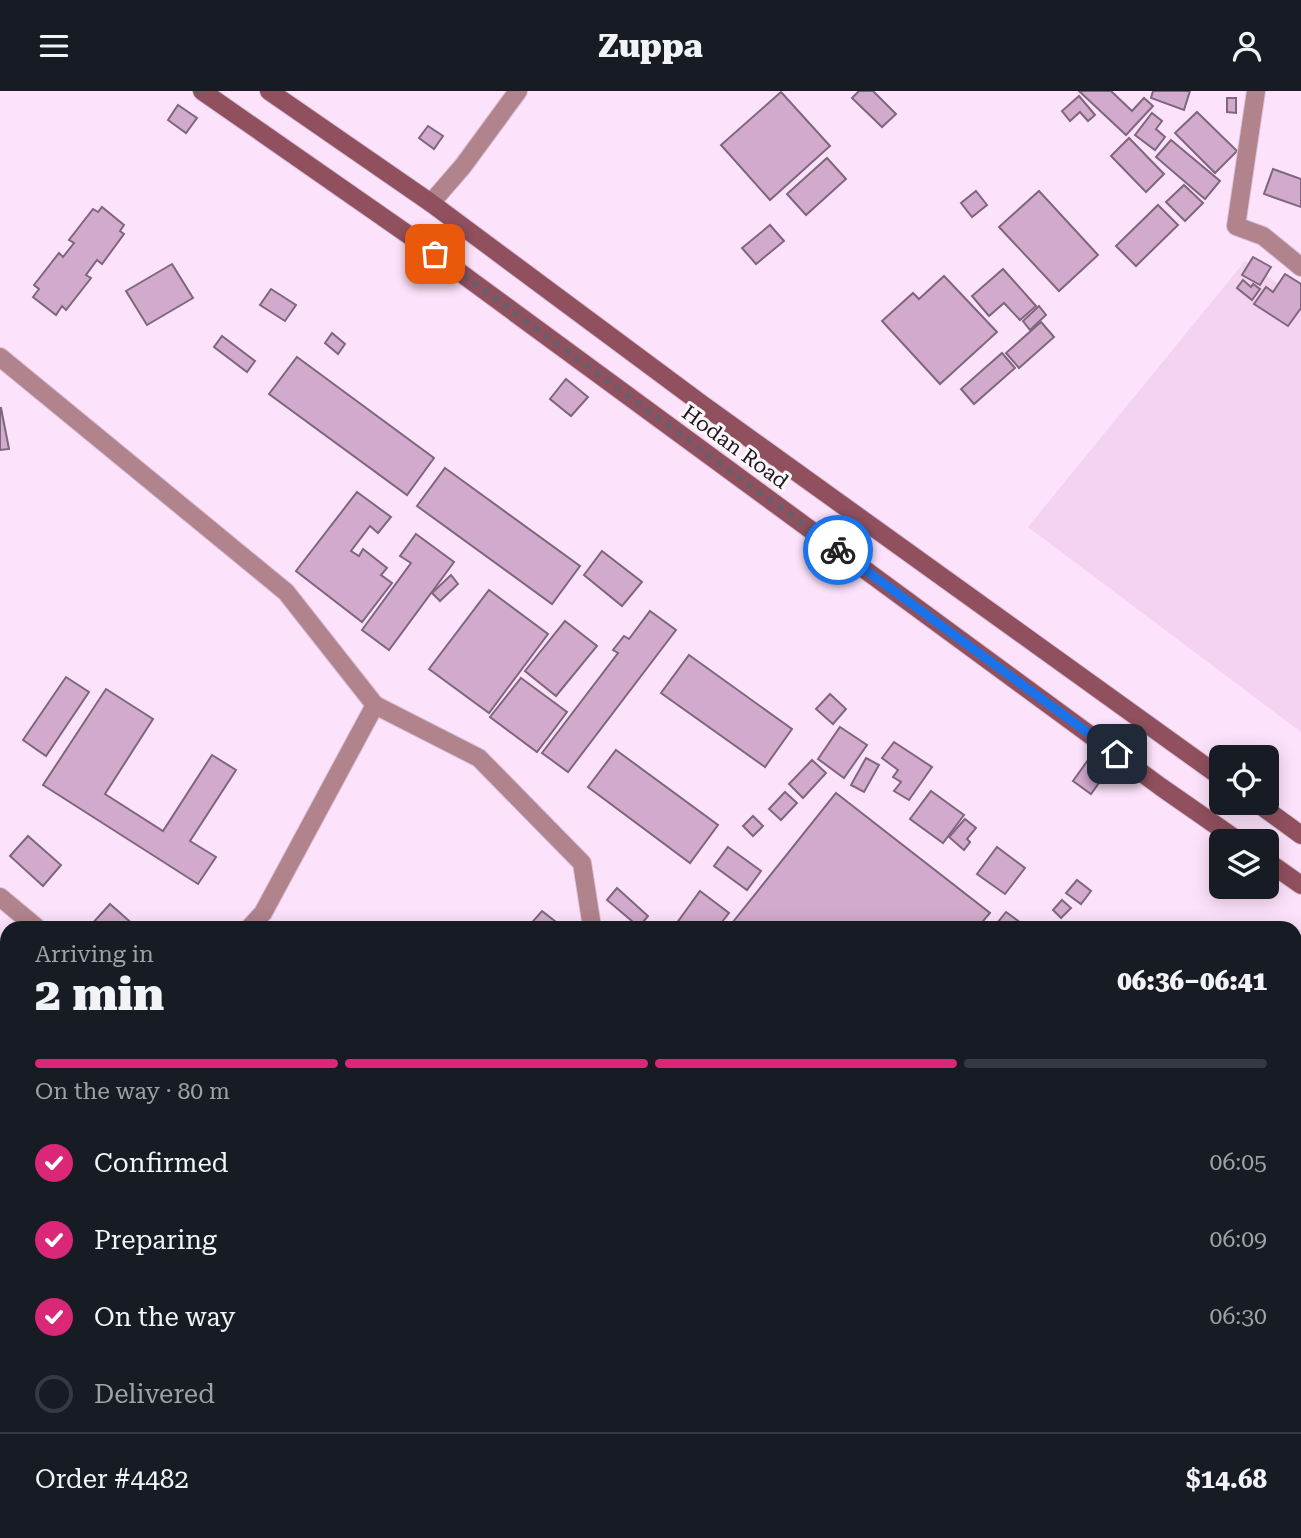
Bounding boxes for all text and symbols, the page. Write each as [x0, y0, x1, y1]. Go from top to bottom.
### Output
icon: menu [35, 27, 73, 65]
text: Zuppa [598, 27, 703, 65]
icon: person [1228, 27, 1266, 65]
pin [405, 224, 465, 284]
icon: bag [416, 235, 454, 273]
street label: Hodan Road [677, 400, 793, 494]
courier [803, 515, 873, 585]
icon: bike [819, 531, 857, 569]
pin [1087, 724, 1147, 784]
icon: home [1098, 735, 1136, 773]
map controls [1209, 745, 1279, 899]
button: locate [1209, 745, 1279, 815]
button: layers [1209, 829, 1279, 899]
text: Arriving in [35, 941, 154, 968]
text: 06:36–06:41 [1117, 966, 1267, 996]
text: 2 min [35, 967, 164, 1021]
text: On the way · 80 m [35, 1078, 230, 1105]
icon: check [35, 1144, 73, 1182]
text: Confirmed [94, 1148, 229, 1178]
text: 06:05 [1210, 1149, 1267, 1176]
icon: check [35, 1221, 73, 1259]
text: Preparing [94, 1225, 217, 1255]
text: 06:09 [1210, 1226, 1267, 1253]
icon: check [35, 1298, 73, 1336]
text: On the way [94, 1302, 235, 1332]
text: 06:30 [1210, 1303, 1267, 1330]
text: Delivered [94, 1379, 215, 1409]
text: Order #4482 [35, 1464, 189, 1494]
text: $14.68 [1186, 1464, 1267, 1494]

